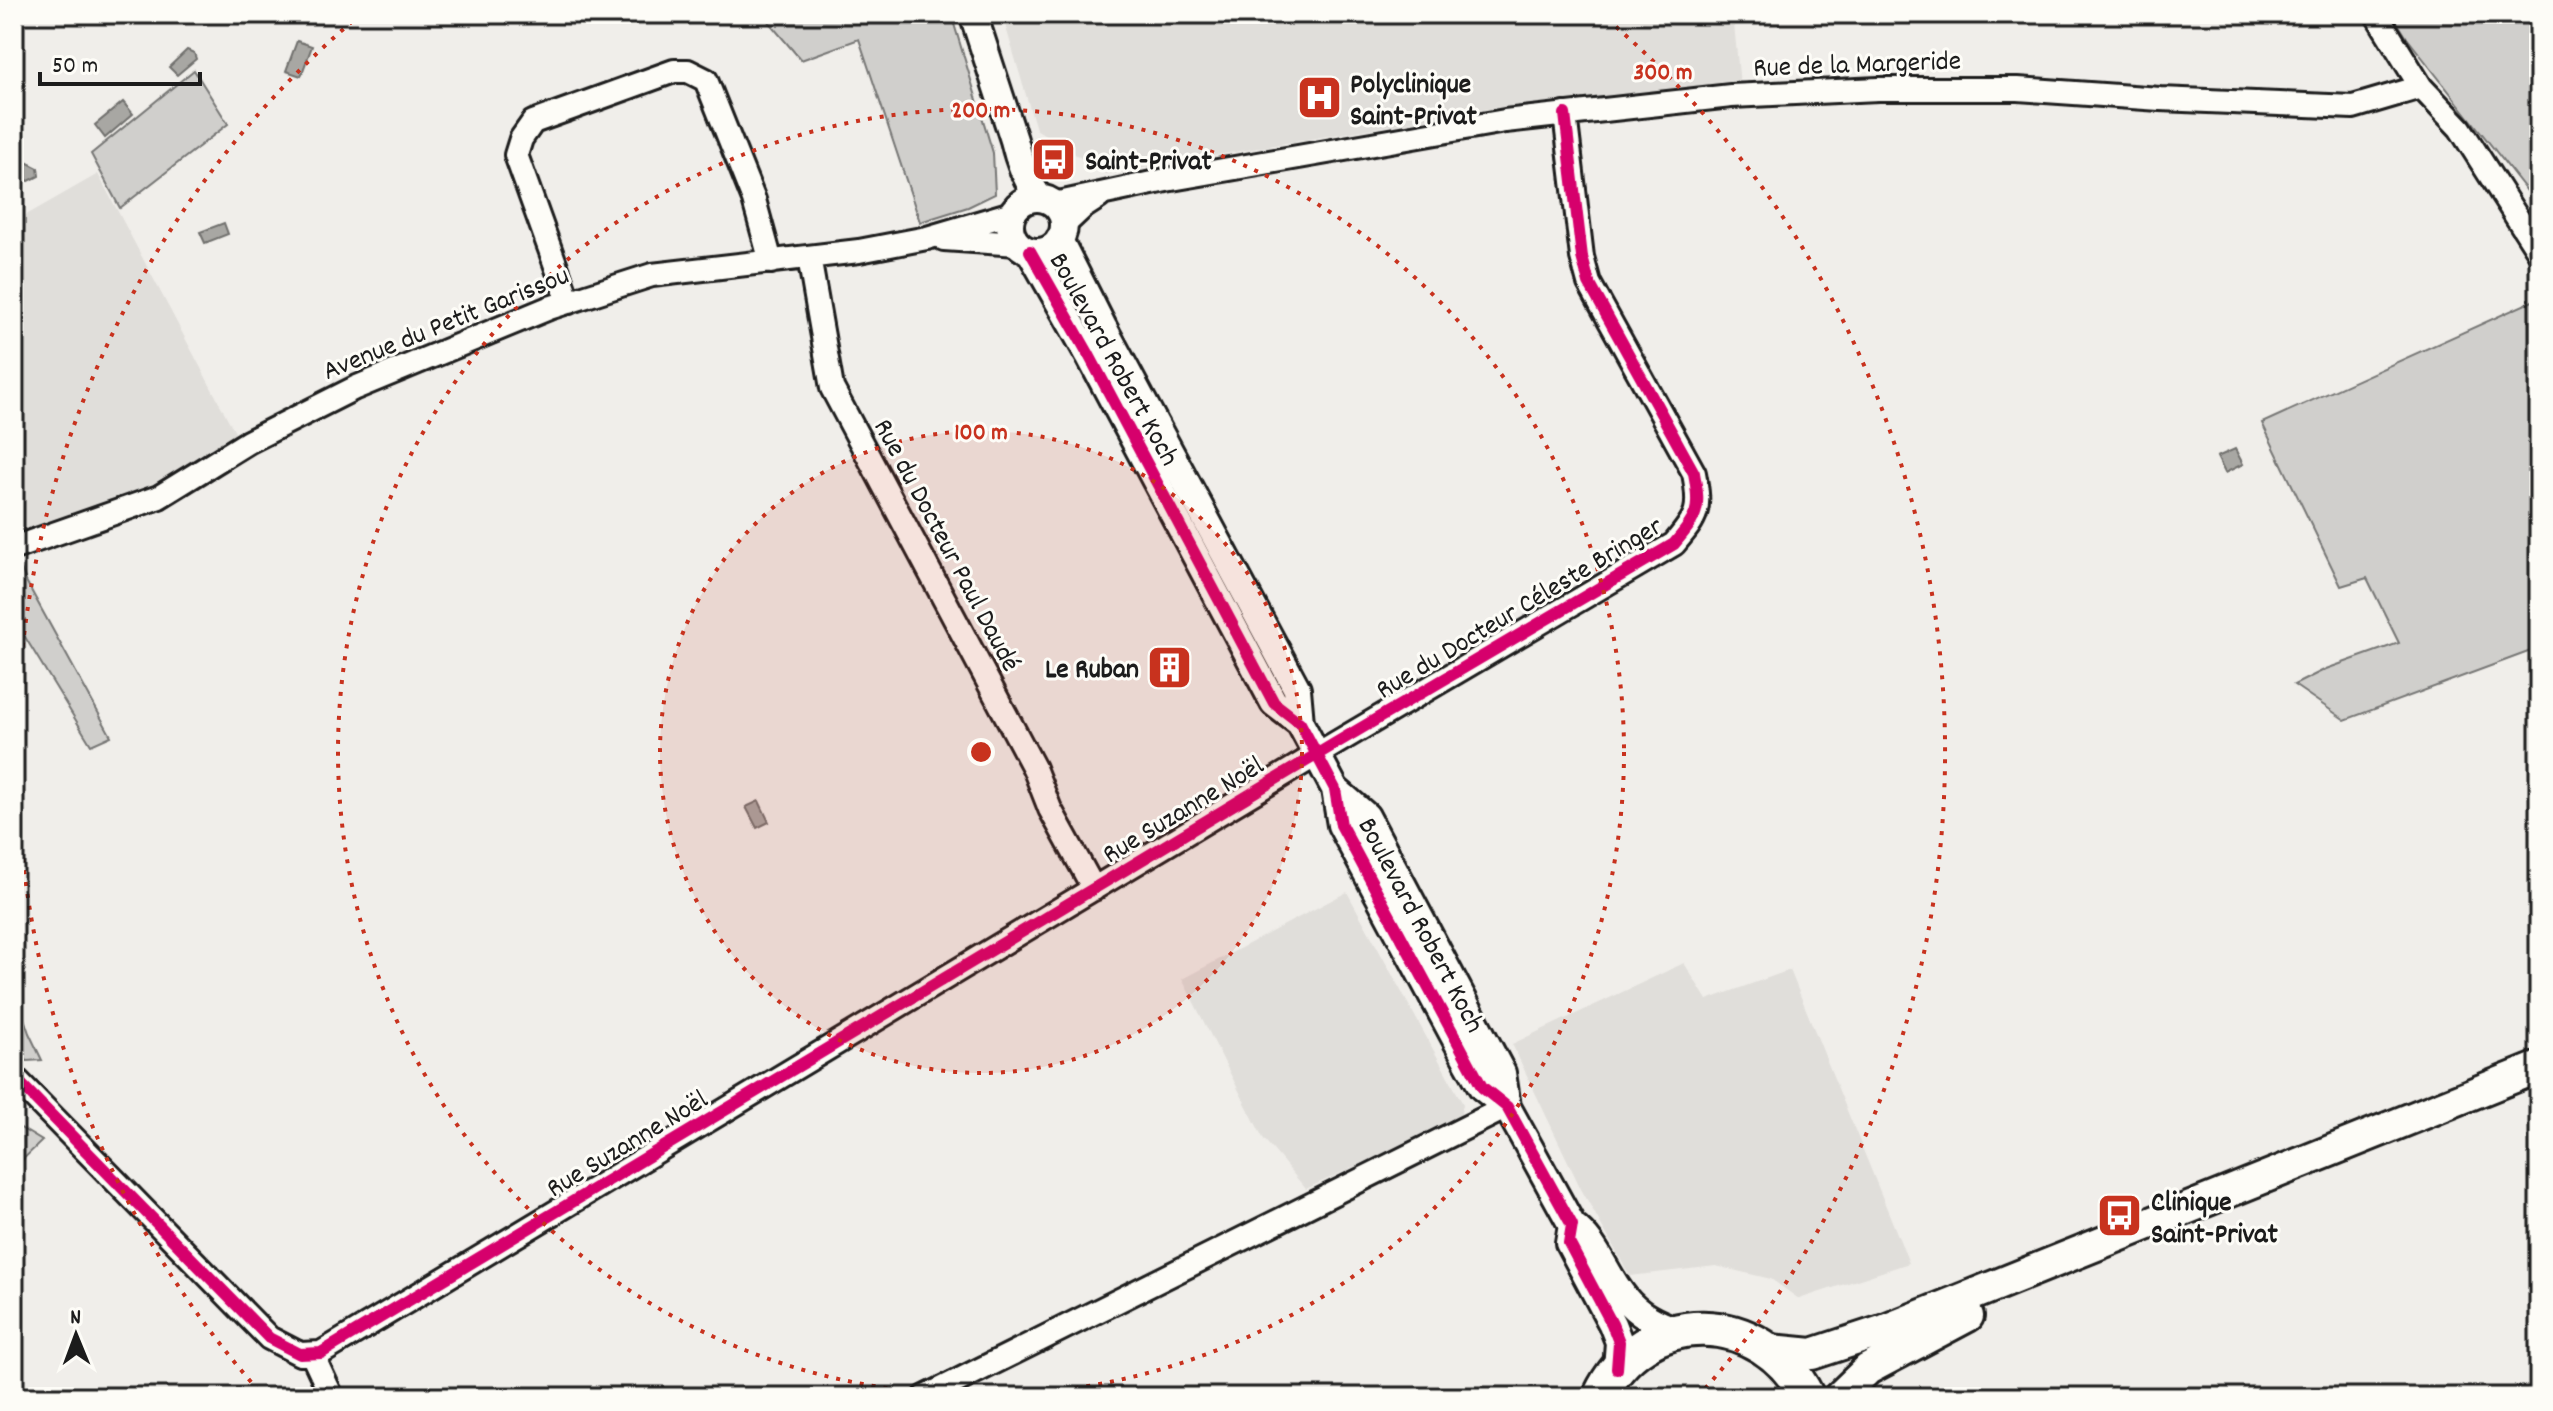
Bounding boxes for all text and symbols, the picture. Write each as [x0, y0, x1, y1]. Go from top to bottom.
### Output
scale bar [40, 36, 200, 86]
street label: Rue de la Margeride [1753, 43, 1962, 91]
text: 50 m [52, 50, 98, 84]
text: 300 m [1634, 57, 1692, 91]
place label: Polyclinique Saint-Privat [1350, 67, 1477, 139]
hospital icon: Polyclinique Saint-Privat [1295, 74, 1343, 122]
text: 200 m [952, 95, 1010, 129]
bus stop icon: Saint-Privat [1030, 135, 1078, 183]
place label: Saint-Privat [1085, 144, 1212, 184]
street label: Boulevard Robert Koch [1036, 246, 1187, 475]
street label: Avenue du Petit Garissou [318, 258, 576, 393]
street label: Rue du Docteur Paul Daudé [861, 413, 1028, 680]
text: 100 m [954, 417, 1008, 451]
street label: Rue du Docteur Céleste Bringer [1370, 508, 1672, 712]
building icon: Le Ruban [1146, 643, 1194, 691]
place label: Le Ruban [1045, 652, 1139, 692]
centre of rings [967, 738, 995, 766]
street label: Rue Suzanne Noël [1096, 748, 1273, 876]
street label: Boulevard Robert Koch [1345, 812, 1492, 1041]
street label: Rue Suzanne Noël [540, 1082, 717, 1210]
place label: Clinique Saint-Privat [2151, 1185, 2278, 1257]
bus stop icon: Clinique Saint-Privat [2096, 1192, 2144, 1240]
north arrow [36, 1295, 116, 1375]
text: N [70, 1303, 82, 1334]

